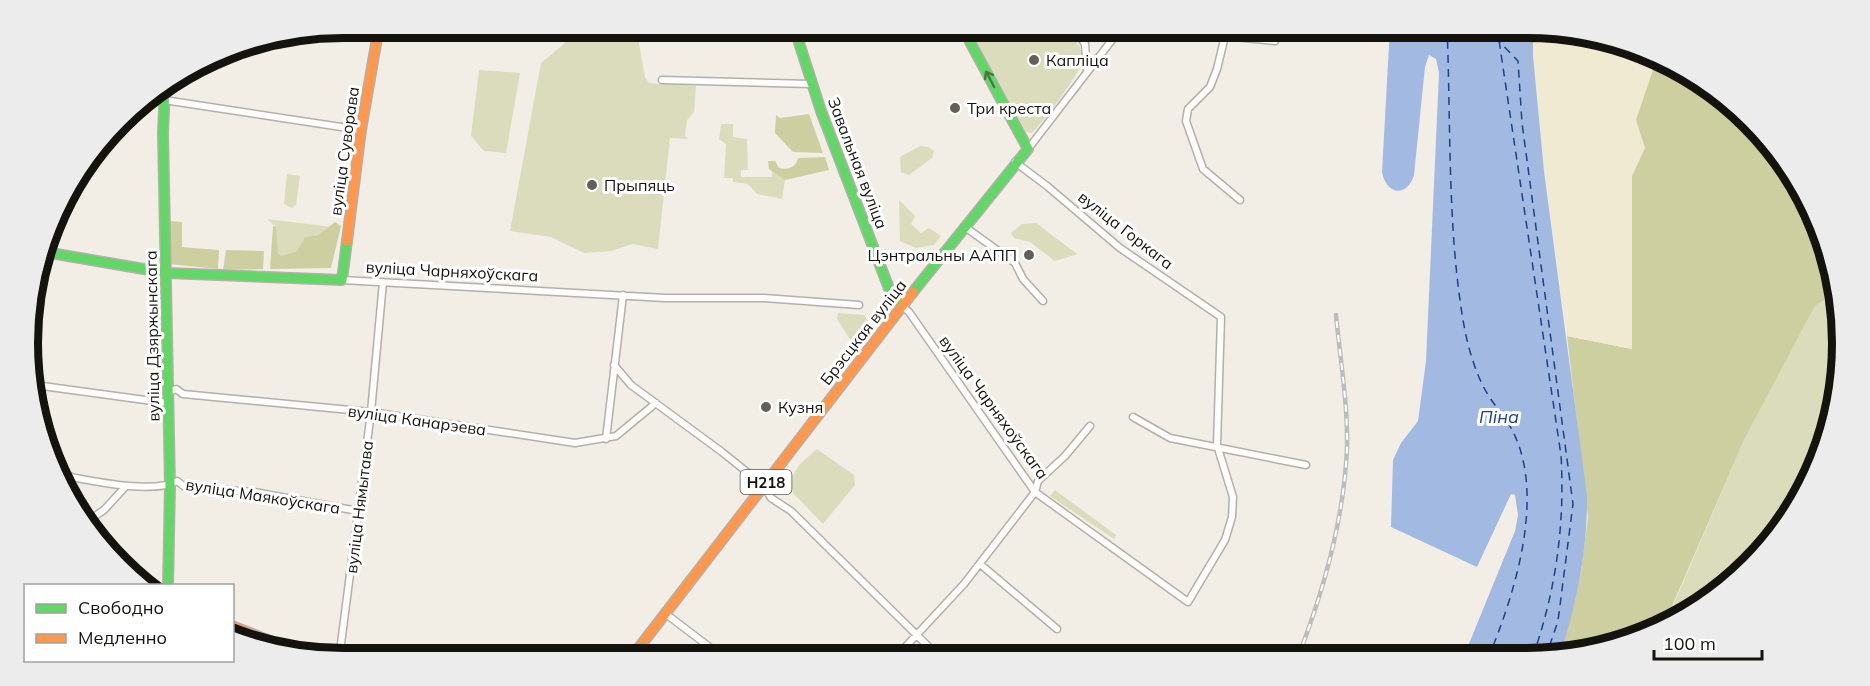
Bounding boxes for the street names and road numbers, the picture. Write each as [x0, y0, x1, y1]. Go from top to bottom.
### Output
street label: вуліца Суворава [325, 85, 363, 217]
street label: Завальная вуліца [824, 94, 892, 232]
street label: вуліца Горкага [1074, 187, 1178, 273]
street label: вуліца Дзяржынскага [141, 250, 163, 422]
street label: вуліца Чарняхоўскага [365, 256, 539, 286]
street label: Брэсцкая вуліца [816, 275, 910, 389]
street label: вуліца Чарняхоўскага [935, 331, 1053, 483]
street label: вуліца Канарэева [347, 400, 487, 440]
street label: вуліца Нямытава [341, 439, 377, 575]
road number: Н218 [740, 470, 792, 494]
street label: вуліца Маякоўскага [184, 474, 342, 518]

